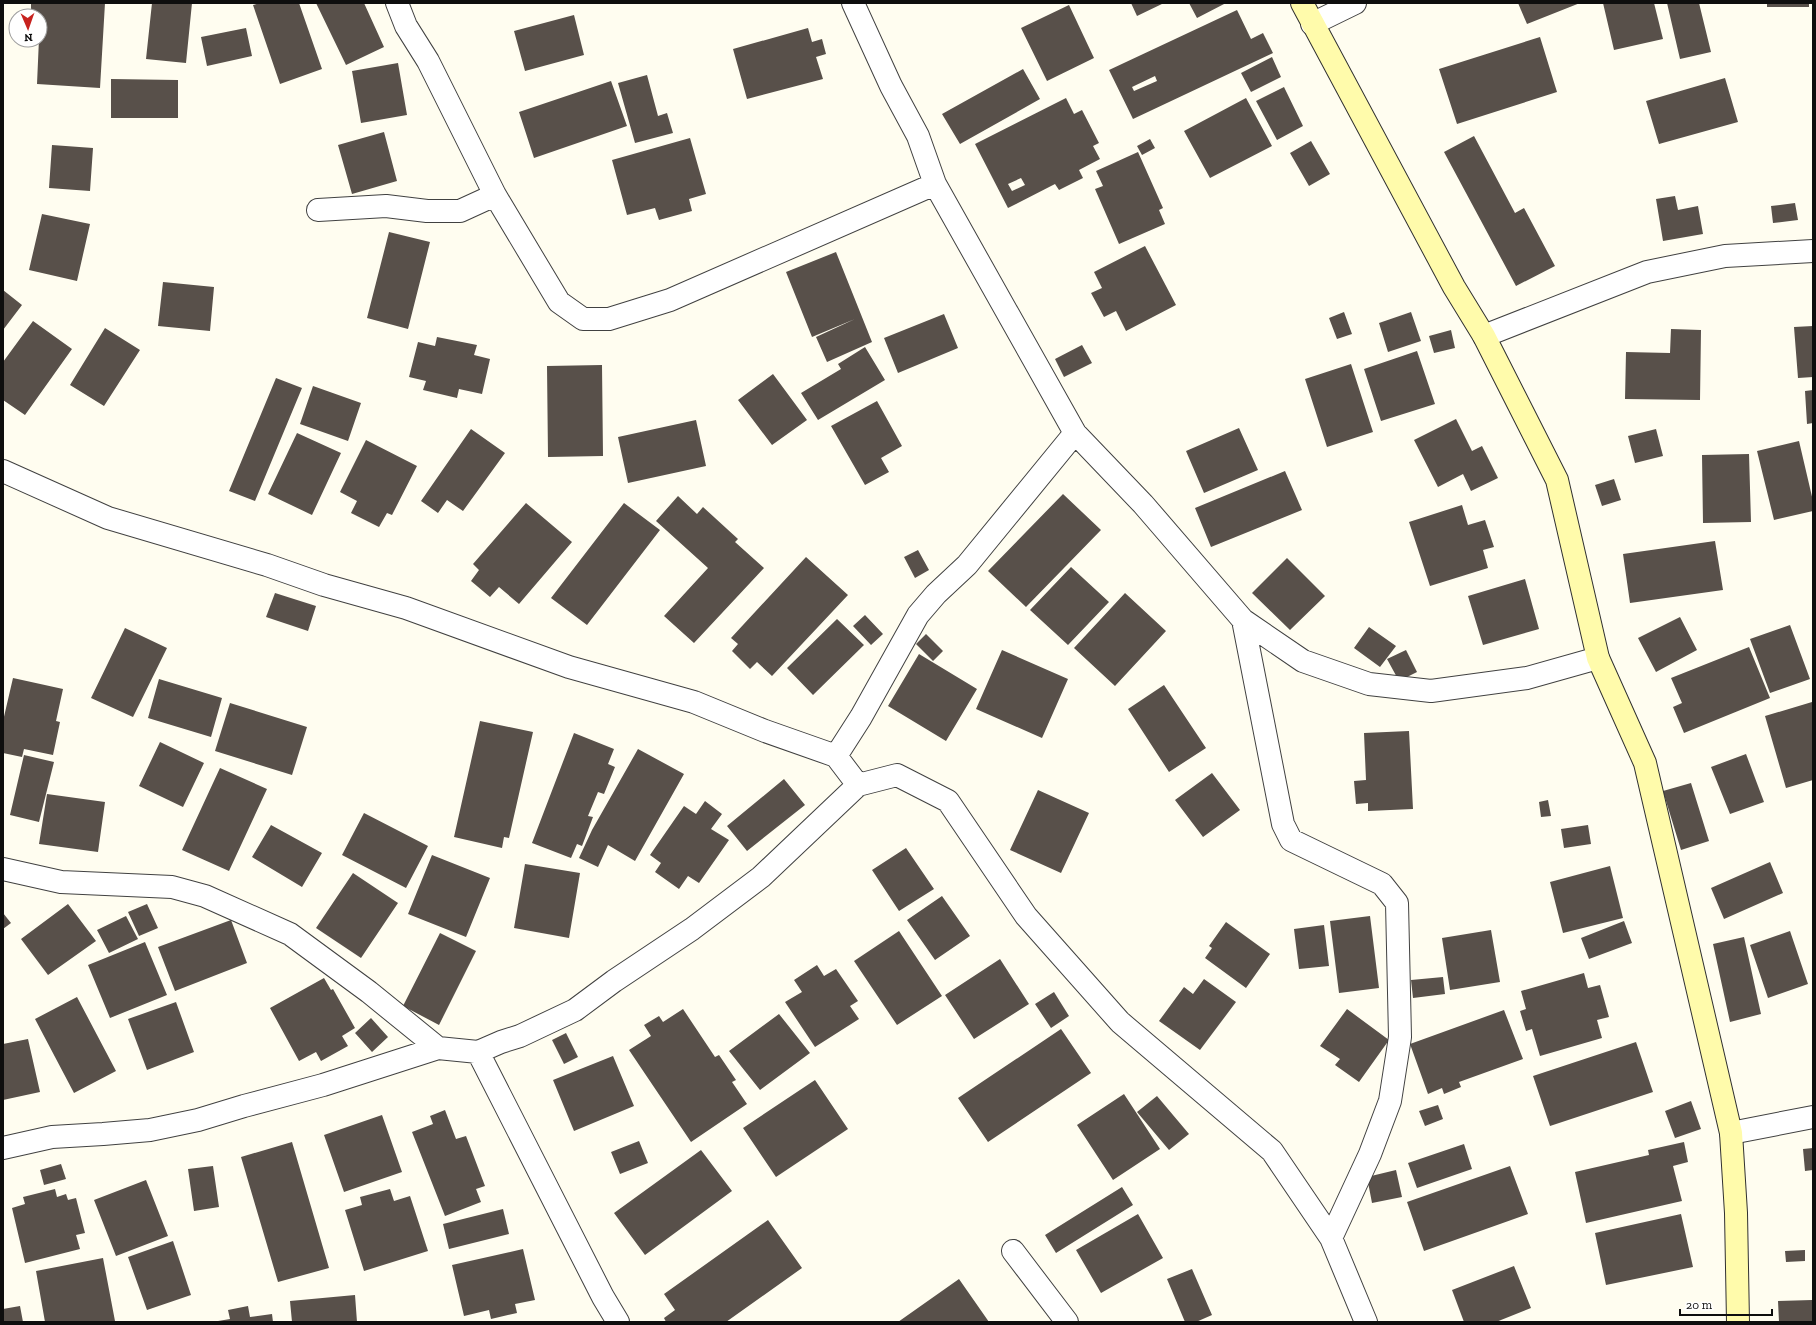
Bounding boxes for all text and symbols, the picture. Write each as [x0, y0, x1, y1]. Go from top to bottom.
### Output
north arrow [8, 8, 48, 48]
text: N [23, 31, 33, 44]
scale bar [1680, 1291, 1772, 1317]
text: 20 m [1686, 1298, 1713, 1312]

